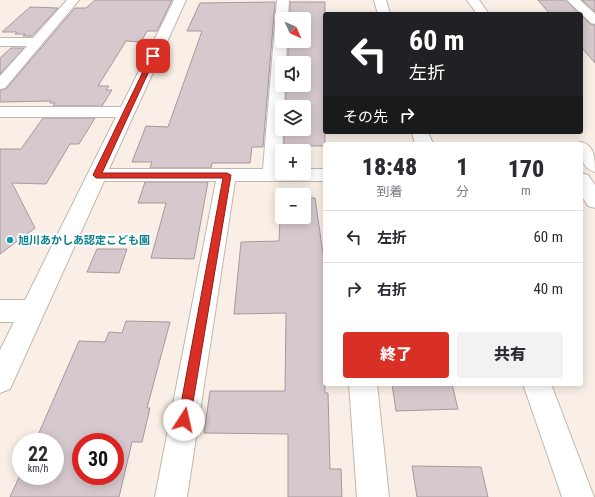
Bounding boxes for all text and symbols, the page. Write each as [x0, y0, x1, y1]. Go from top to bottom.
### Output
north arrow [275, 12, 311, 48]
map controls [275, 12, 311, 224]
text: 60 m [409, 24, 465, 57]
icon: left [343, 28, 395, 80]
pin [136, 39, 170, 73]
icon: arrive [142, 45, 164, 67]
button: sound [275, 56, 311, 92]
text: 左折 [409, 62, 445, 83]
button: layers [275, 100, 311, 136]
icon: right [396, 104, 418, 126]
text: その先 [343, 108, 388, 126]
button: + [275, 144, 311, 180]
text: 18:48 [362, 153, 417, 181]
text: 1 [456, 153, 469, 181]
text: 170 [508, 155, 544, 183]
text: m [521, 183, 531, 198]
text: 到着 [376, 184, 402, 199]
text: 分 [456, 184, 469, 199]
button: − [275, 188, 311, 224]
icon: left [343, 226, 365, 248]
text: 60 m [533, 228, 563, 246]
text: 左折 [377, 229, 407, 247]
place label: 旭川あかしあ認定こども園 [18, 234, 150, 247]
marker: 旭川あかしあ認定こども園 [5, 235, 15, 245]
icon: right [343, 278, 365, 300]
text: 40 m [533, 280, 563, 298]
text: 右折 [377, 281, 407, 299]
button: 終了 [343, 332, 449, 378]
button: 共有 [457, 332, 563, 378]
position arrow [163, 399, 205, 441]
speed limit sign: 30 [72, 433, 124, 485]
text: 22 [28, 442, 48, 466]
text: km/h [28, 463, 48, 474]

